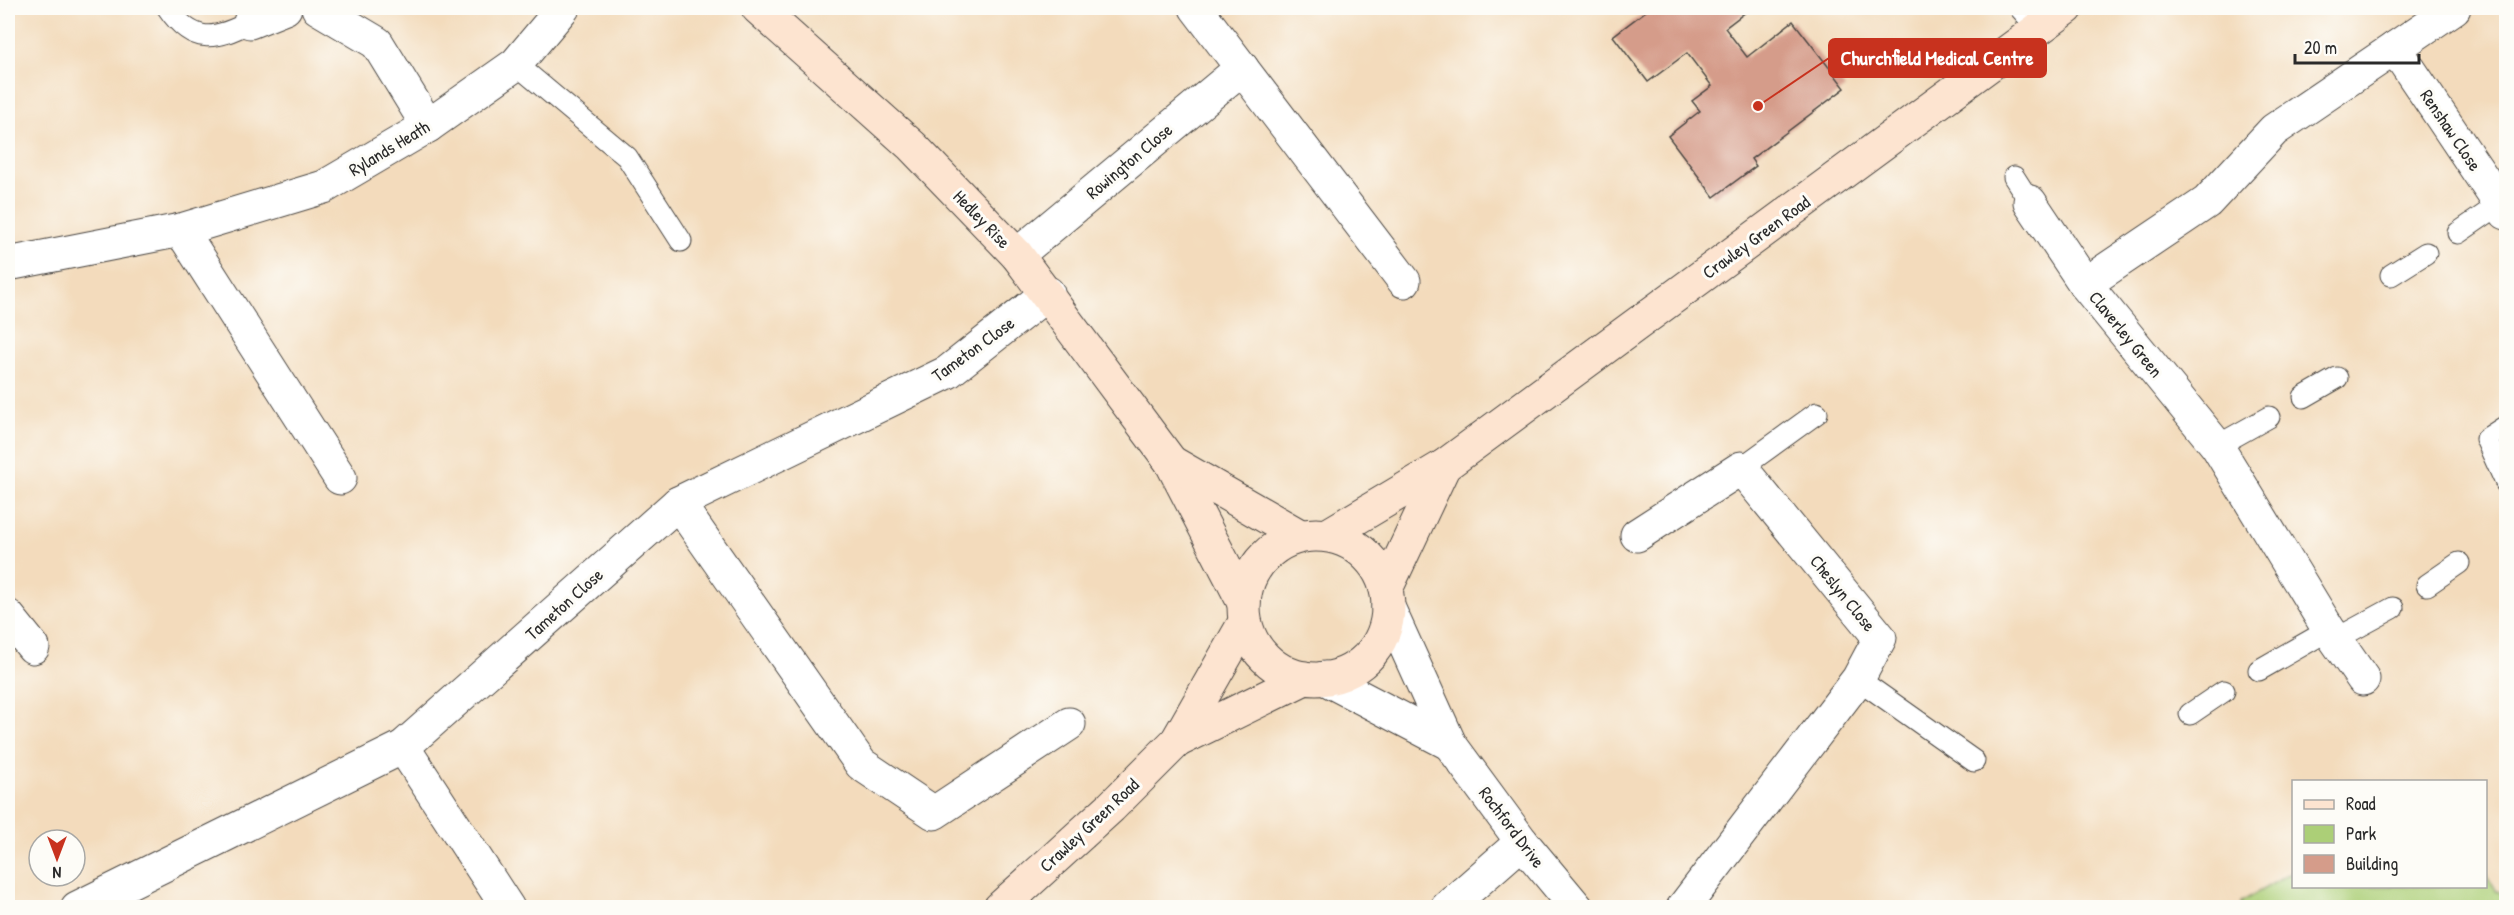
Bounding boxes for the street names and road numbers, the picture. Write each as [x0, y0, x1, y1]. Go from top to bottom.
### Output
street label: Renshaw Close [2414, 84, 2488, 176]
street label: Rylands Heath [344, 114, 434, 182]
street label: Rowington Close [1080, 117, 1178, 205]
street label: Hedley Rise [948, 184, 1016, 254]
street label: Crawley Green Road [1697, 189, 1815, 285]
street label: Claverley Green [2083, 285, 2169, 383]
street label: Tameton Close [927, 310, 1019, 388]
street label: Cheslyn Close [1804, 549, 1882, 637]
street label: Tameton Close [520, 562, 608, 646]
street label: Crawley Green Road [1034, 772, 1144, 878]
street label: Rochford Drive [1473, 781, 1551, 873]

